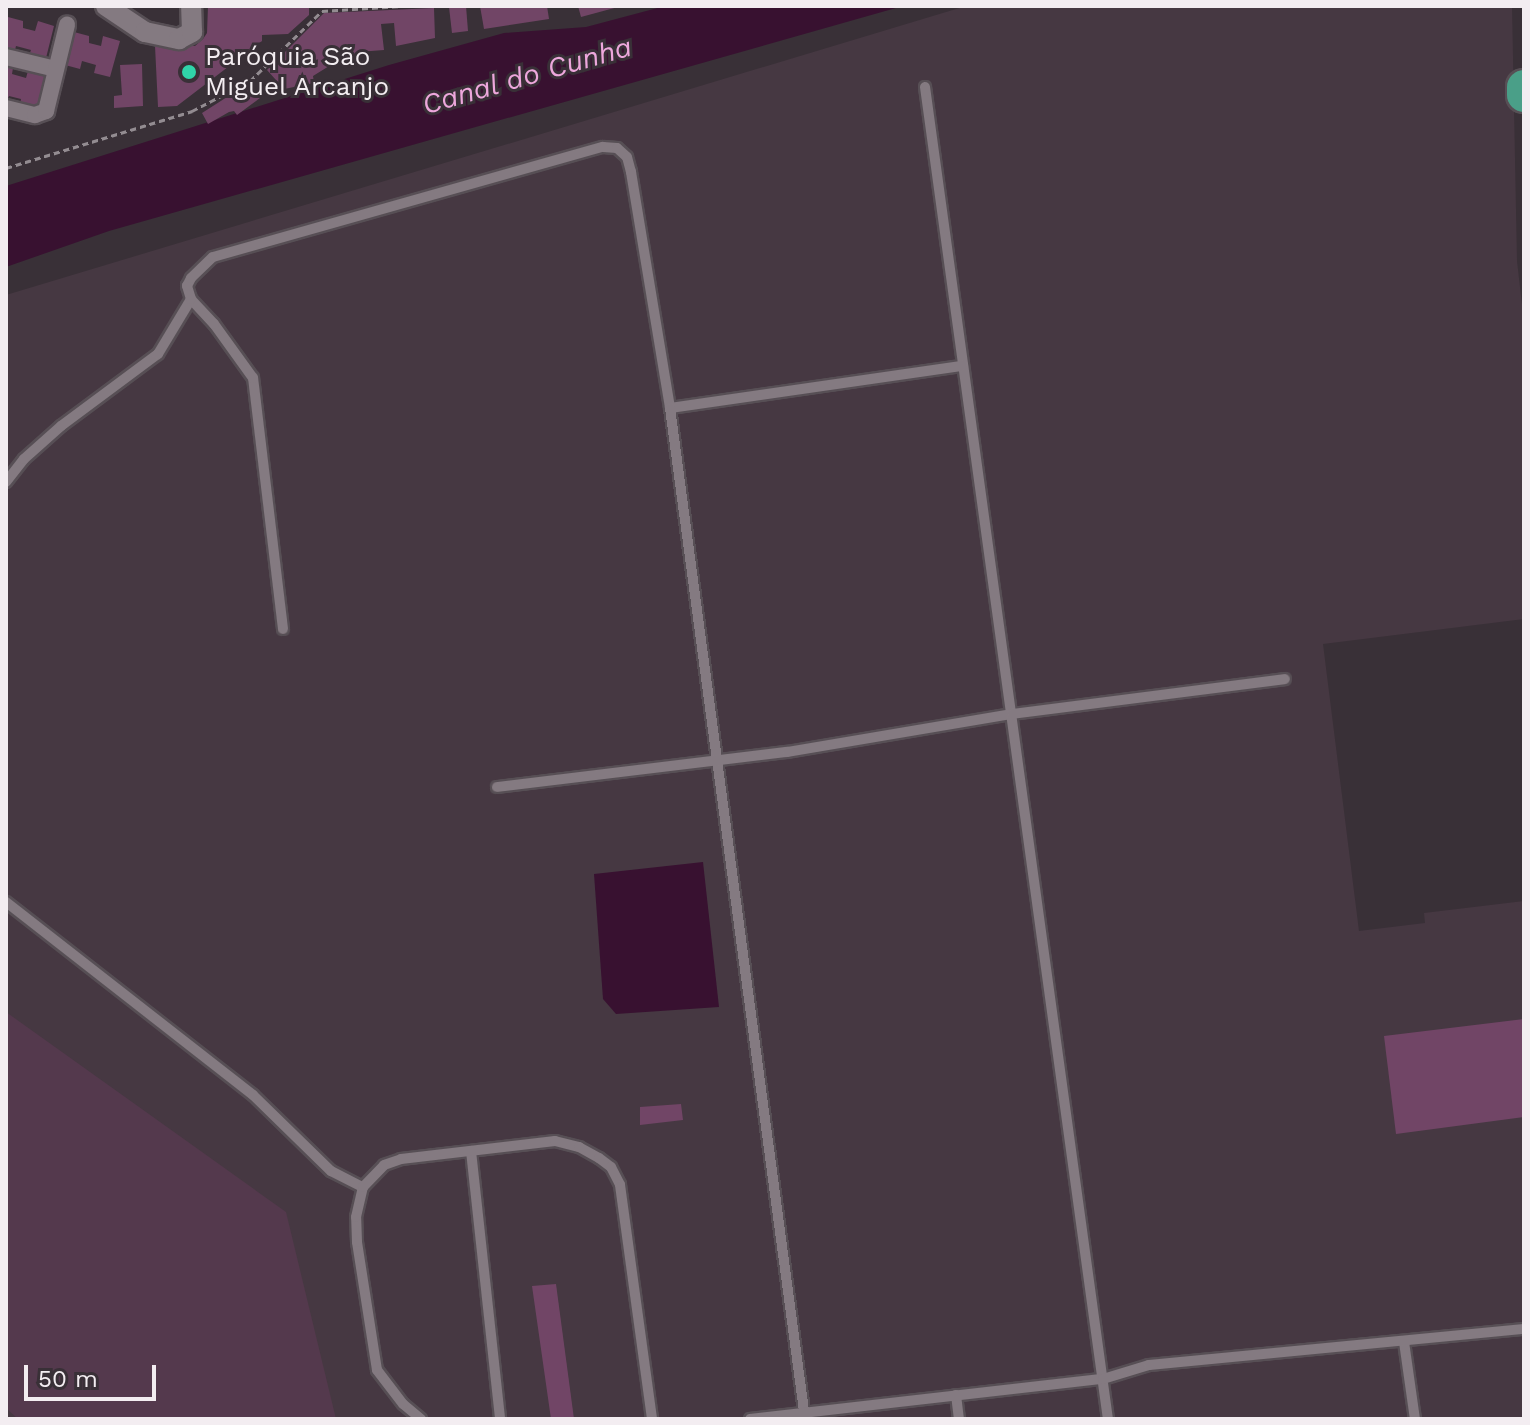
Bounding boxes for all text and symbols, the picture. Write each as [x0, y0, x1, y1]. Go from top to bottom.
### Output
water label: Canal do Cunha [418, 30, 636, 122]
place label: Paróquia São Miguel Arcanjo [205, 41, 391, 102]
marker: Paróquia São Miguel Arcanjo [180, 63, 198, 81]
scale bar [28, 1349, 160, 1399]
text: 50 m [38, 1365, 98, 1393]

